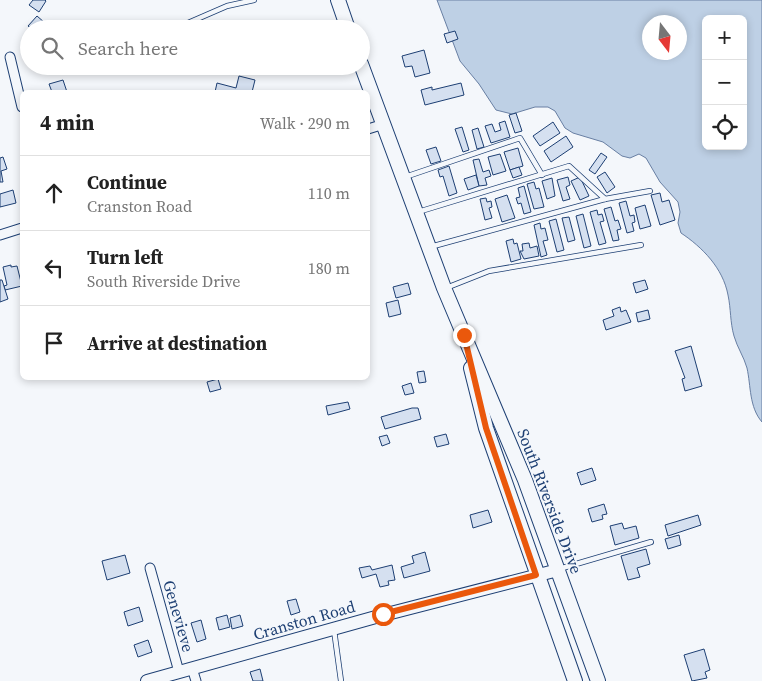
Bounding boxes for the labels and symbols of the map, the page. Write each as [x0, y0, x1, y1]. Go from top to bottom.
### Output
north arrow [642, 15, 687, 60]
route end [453, 324, 476, 347]
street label: South Riverside Drive [512, 425, 588, 577]
street label: Genevieve [158, 578, 200, 654]
street label: Cranston Road [250, 595, 358, 645]
route start [372, 603, 395, 626]

